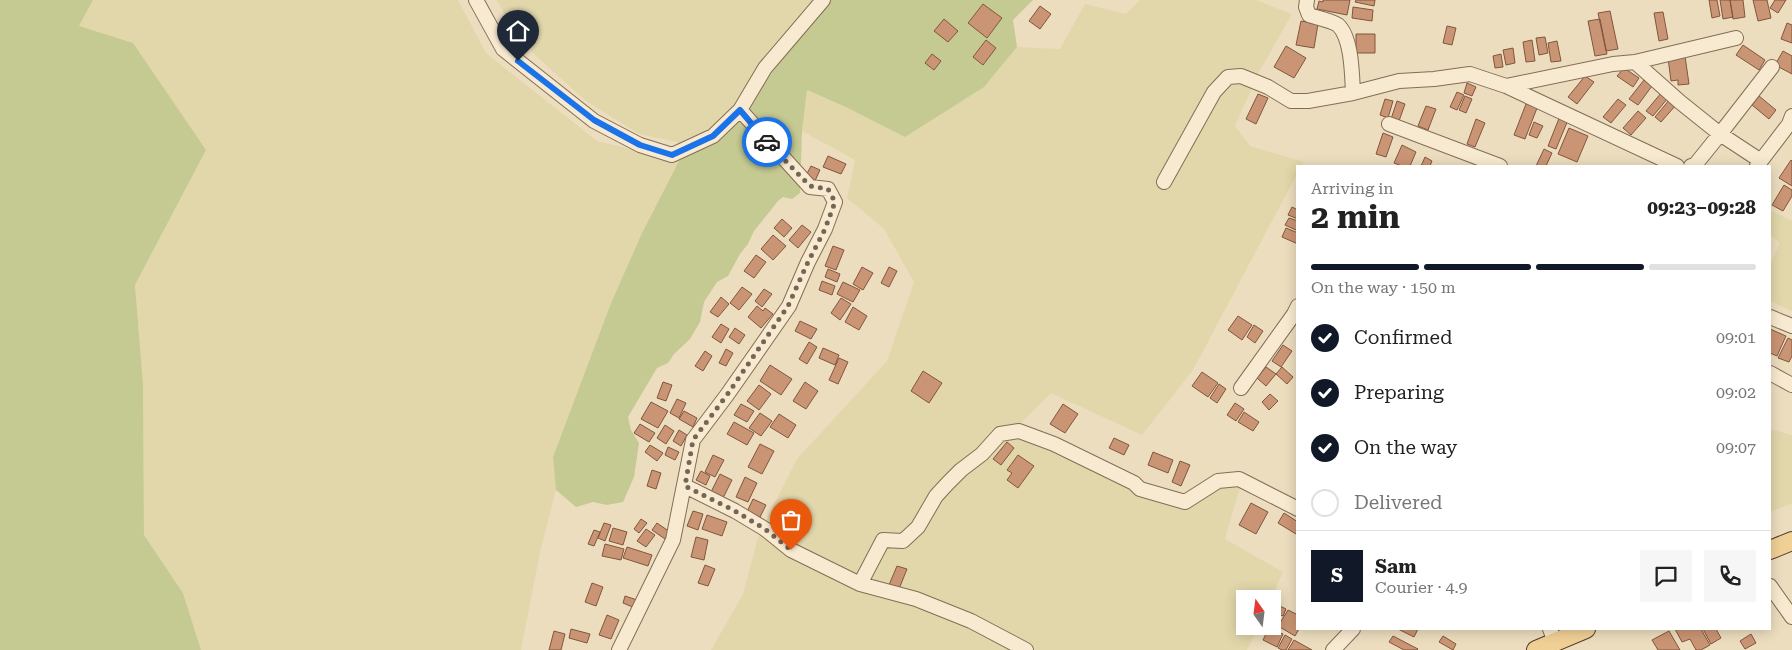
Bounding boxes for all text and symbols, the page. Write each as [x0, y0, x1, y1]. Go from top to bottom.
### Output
pin [497, 10, 539, 61]
icon: home [504, 17, 532, 45]
courier [742, 117, 792, 167]
icon: car [753, 128, 781, 156]
text: Arriving in [1311, 179, 1394, 198]
text: 09:23–09:28 [1647, 196, 1756, 219]
text: 2 min [1311, 198, 1400, 236]
text: On the way · 150 m [1311, 278, 1456, 297]
icon: check [1311, 324, 1339, 352]
text: Confirmed [1354, 326, 1452, 349]
text: 09:01 [1716, 328, 1756, 347]
icon: check [1311, 379, 1339, 407]
text: Preparing [1354, 381, 1444, 404]
text: 09:02 [1716, 383, 1756, 402]
icon: check [1311, 434, 1339, 462]
text: On the way [1354, 436, 1457, 459]
text: 09:07 [1716, 438, 1756, 457]
text: Delivered [1354, 491, 1442, 514]
pin [770, 499, 812, 550]
icon: bag [777, 506, 805, 534]
button: chat [1640, 550, 1692, 602]
button: phone [1704, 550, 1756, 602]
text: Sam [1375, 555, 1417, 578]
text: S [1331, 564, 1343, 587]
text: Courier · 4.9 [1375, 578, 1468, 597]
north arrow [1236, 590, 1281, 635]
map controls [1236, 590, 1281, 635]

